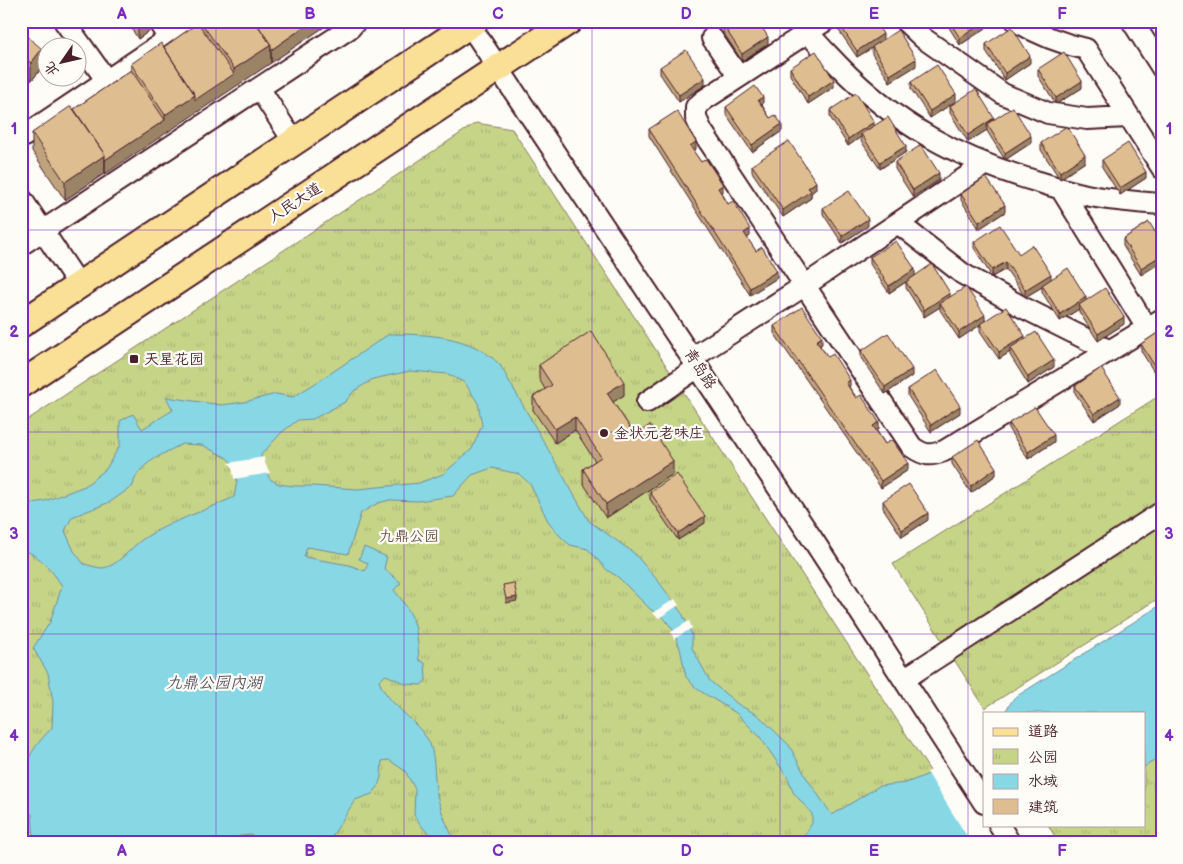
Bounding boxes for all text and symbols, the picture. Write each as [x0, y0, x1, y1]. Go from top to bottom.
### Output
text: A [116, 5, 127, 24]
text: B [304, 5, 316, 24]
text: C [492, 5, 504, 24]
text: D [680, 5, 692, 24]
text: E [869, 5, 879, 24]
text: F [1057, 5, 1067, 24]
north arrow [38, 38, 88, 88]
text: 北 [41, 58, 63, 80]
text: 1 [11, 120, 17, 139]
text: 1 [1166, 120, 1172, 139]
street label: 人民大道 [265, 179, 325, 227]
text: 2 [9, 323, 19, 342]
text: 2 [1164, 323, 1174, 342]
street label: 青岛路 [680, 345, 720, 393]
place label: 天星花园 [144, 350, 204, 369]
marker: 天星花园 [128, 353, 140, 365]
place label: 金状元老味庄 [614, 424, 704, 443]
marker: 金状元老味庄 [598, 427, 610, 439]
text: 3 [9, 525, 19, 544]
text: 3 [1164, 525, 1174, 544]
park label: 九鼎公园 [379, 527, 439, 546]
water label: 九鼎公园内湖 [166, 674, 264, 693]
legend [983, 712, 1146, 826]
text: 道路 [1028, 722, 1058, 741]
text: 4 [9, 727, 19, 746]
text: 4 [1164, 727, 1174, 746]
text: 公园 [1028, 748, 1058, 767]
text: 水域 [1028, 772, 1058, 791]
text: 建筑 [1028, 798, 1058, 817]
text: A [116, 842, 127, 861]
text: B [304, 842, 316, 861]
text: C [492, 842, 504, 861]
text: D [680, 842, 692, 861]
text: E [869, 842, 879, 861]
text: F [1057, 842, 1067, 861]

